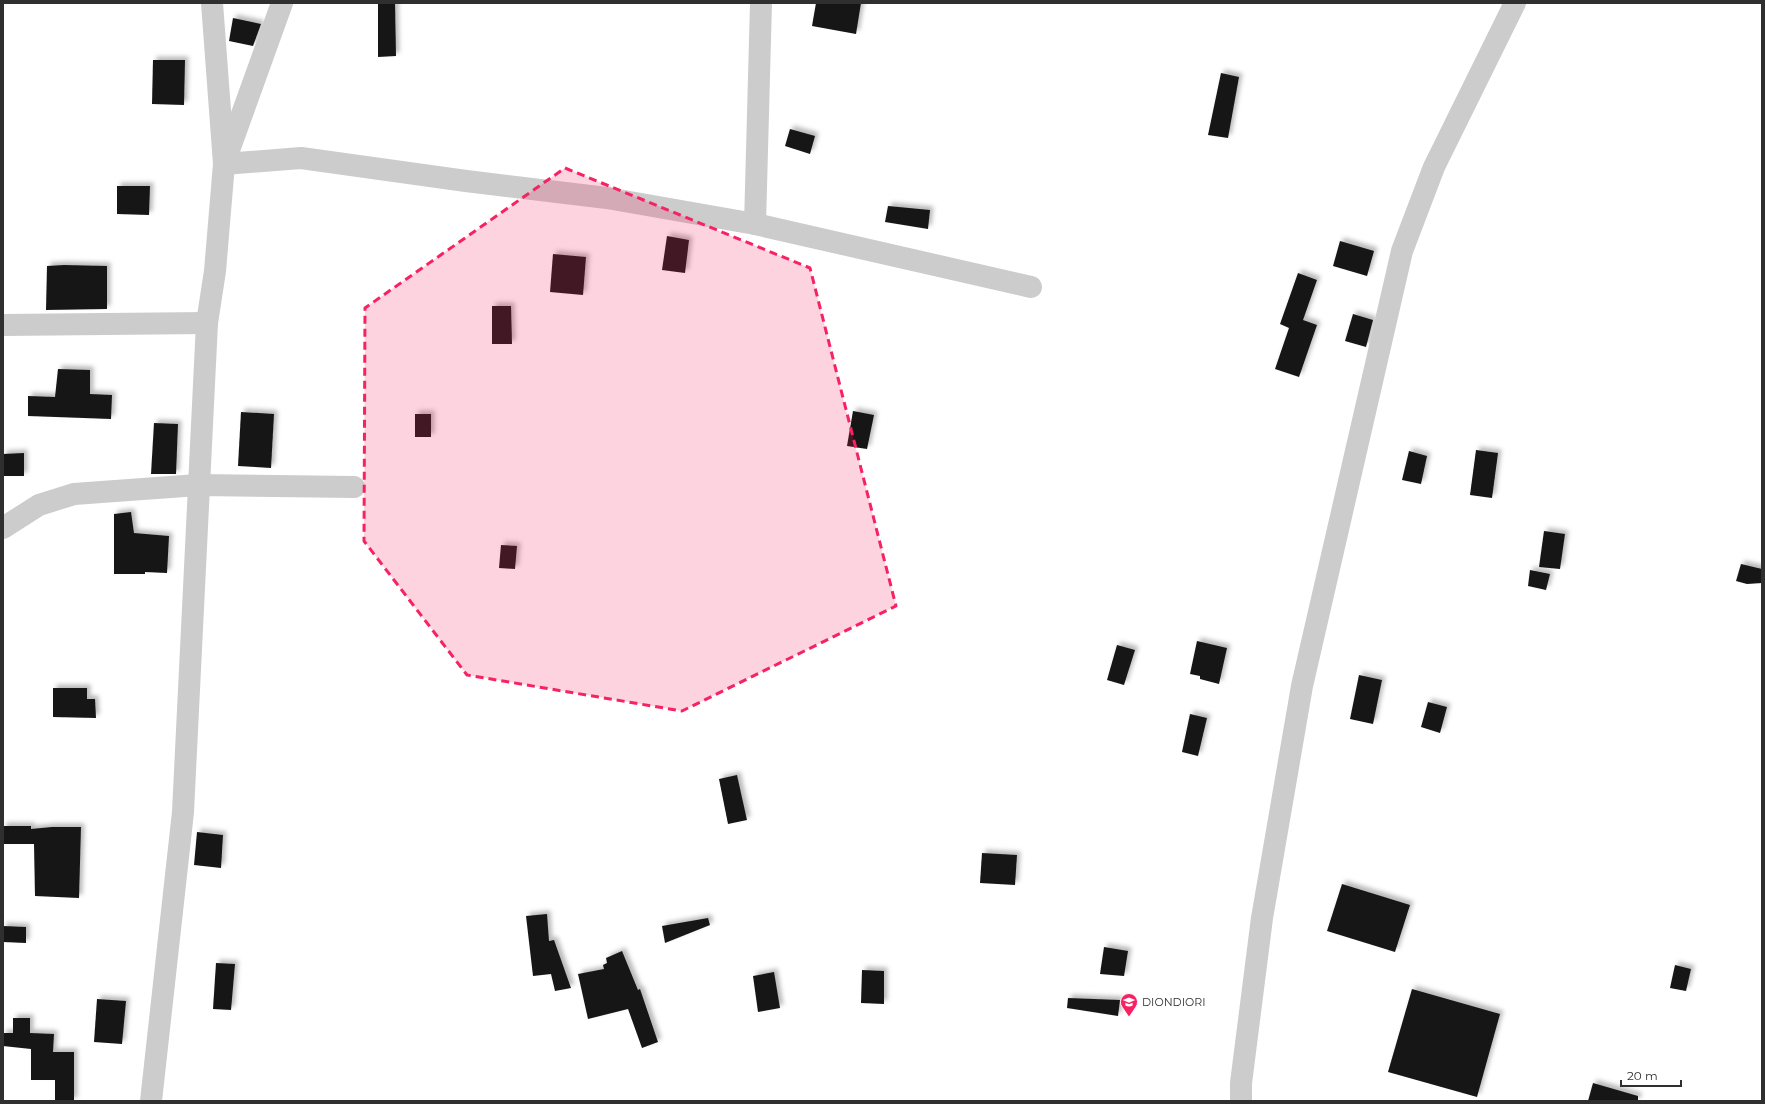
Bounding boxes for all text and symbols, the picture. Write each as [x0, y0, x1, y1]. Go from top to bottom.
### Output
school or university icon: DIONDIORI [1119, 992, 1139, 1017]
place label: DIONDIORI [1142, 995, 1206, 1009]
scale bar [1621, 1062, 1681, 1088]
text: 20 m [1627, 1068, 1658, 1083]

